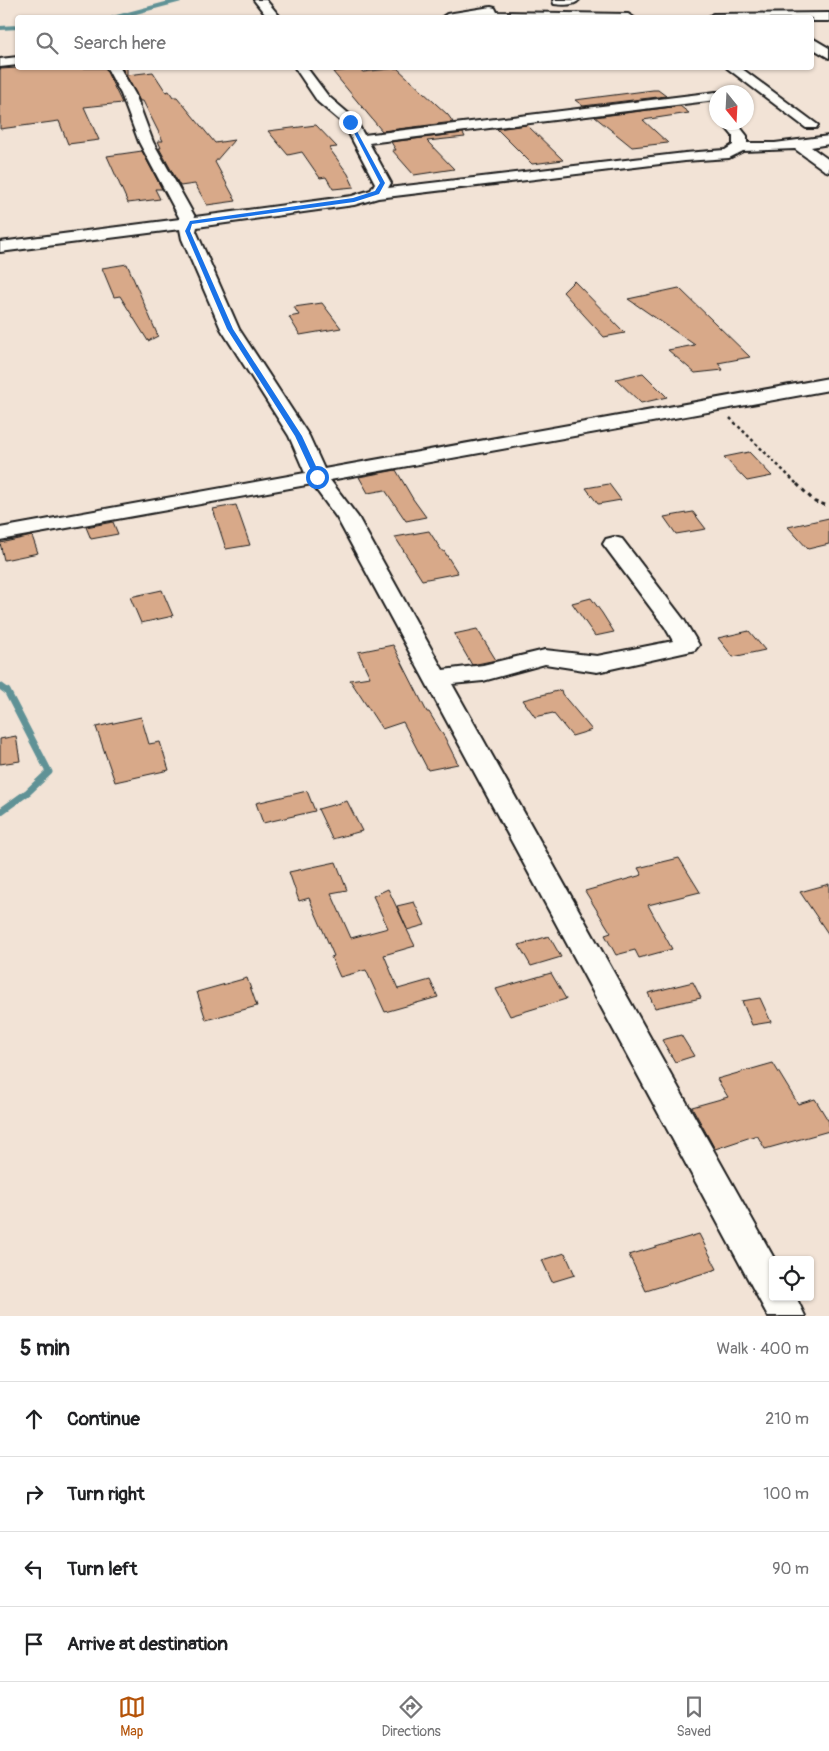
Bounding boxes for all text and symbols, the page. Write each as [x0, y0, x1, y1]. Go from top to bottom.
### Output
search box [15, 15, 814, 70]
icon: search [33, 29, 61, 57]
text: Search here [73, 31, 166, 55]
north arrow [709, 85, 754, 130]
route end [339, 111, 362, 134]
route start [306, 466, 329, 489]
map controls [769, 1256, 814, 1301]
button: locate [769, 1256, 814, 1301]
text: 5 min [20, 1335, 70, 1362]
text: Walk · 400 m [716, 1339, 809, 1359]
icon: ahead [20, 1405, 48, 1433]
text: Continue [67, 1407, 140, 1431]
text: 210 m [765, 1409, 809, 1429]
icon: right [20, 1480, 48, 1508]
text: Turn right [67, 1482, 145, 1506]
text: 100 m [763, 1484, 809, 1504]
icon: left [20, 1555, 48, 1583]
text: Turn left [67, 1557, 137, 1581]
text: 90 m [772, 1559, 809, 1579]
icon: arrive [20, 1630, 48, 1658]
text: Arrive at destination [67, 1632, 228, 1656]
tab: Map [118, 1693, 146, 1740]
tab: Directions [381, 1693, 441, 1740]
tab: Saved [676, 1693, 711, 1740]

